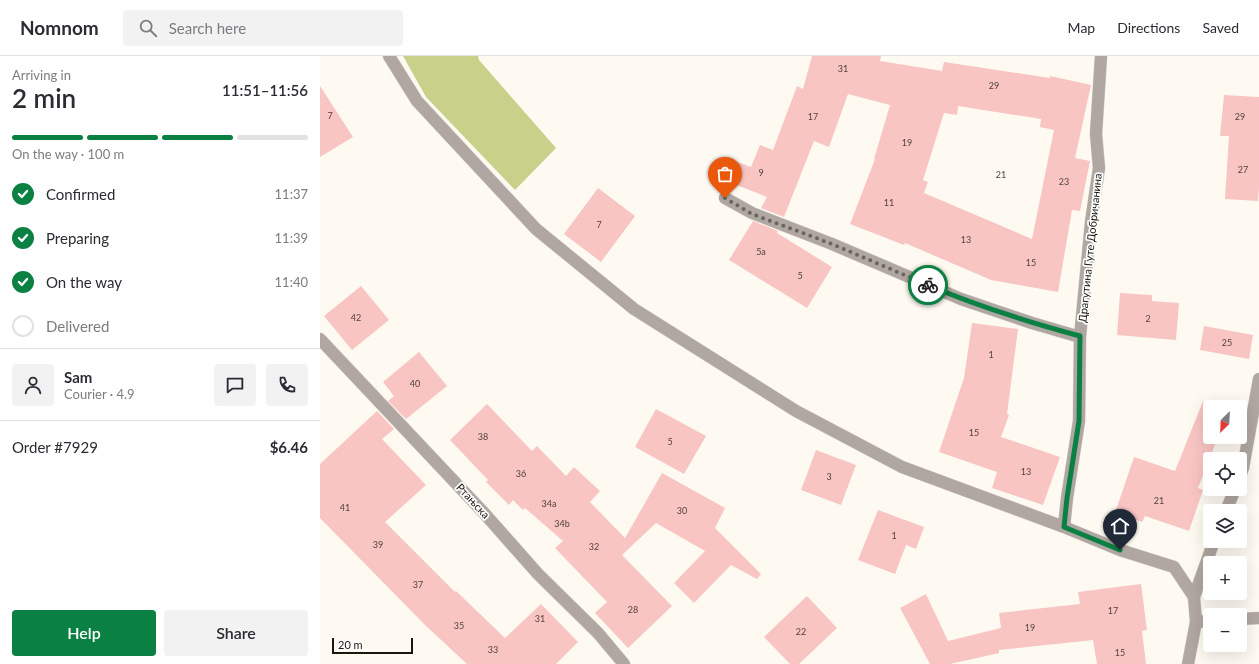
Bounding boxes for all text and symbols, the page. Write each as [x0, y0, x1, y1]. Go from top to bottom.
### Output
search box [123, 10, 403, 46]
text: Nomnom [20, 16, 99, 39]
icon: search [137, 17, 159, 39]
text: Search here [169, 19, 246, 37]
text: Map [1068, 19, 1095, 36]
text: Directions [1117, 19, 1180, 36]
text: Saved [1202, 19, 1239, 36]
house number: 31 [838, 63, 848, 74]
text: Arriving in [12, 67, 71, 83]
house number: 29 [989, 80, 999, 91]
text: 11:51–11:56 [222, 81, 308, 99]
text: 2 min [12, 82, 76, 114]
house number: 7 [327, 110, 333, 121]
house number: 17 [808, 111, 818, 122]
house number: 29 [1235, 111, 1245, 122]
house number: 19 [902, 137, 912, 148]
text: On the way · 100 m [12, 146, 124, 162]
pin [708, 157, 742, 198]
icon: bag [714, 163, 736, 185]
house number: 27 [1238, 164, 1248, 175]
house number: 9 [758, 167, 764, 178]
house number: 21 [996, 169, 1006, 180]
street label: Драгутина Гуте Добричанина [1075, 173, 1104, 323]
house number: 23 [1059, 176, 1069, 187]
icon: check [12, 183, 34, 205]
text: Confirmed [46, 185, 115, 203]
text: 11:37 [275, 186, 308, 202]
house number: 11 [884, 197, 894, 208]
house number: 7 [596, 219, 602, 230]
icon: check [12, 227, 34, 249]
text: Preparing [46, 229, 109, 247]
text: 11:39 [275, 230, 308, 246]
house number: 13 [961, 234, 971, 245]
house number: 5a [756, 246, 766, 257]
house number: 15 [1026, 257, 1036, 268]
courier [908, 265, 948, 305]
house number: 5 [797, 270, 803, 281]
icon: check [12, 271, 34, 293]
text: On the way [46, 273, 122, 291]
text: 11:40 [275, 274, 308, 290]
icon: bike [917, 274, 939, 296]
house number: 42 [351, 312, 361, 323]
house number: 2 [1145, 313, 1151, 324]
text: Delivered [46, 317, 109, 335]
house number: 25 [1222, 337, 1232, 348]
house number: 1 [988, 349, 994, 360]
button: person [12, 364, 54, 406]
button: chat [214, 364, 256, 406]
button: phone [266, 364, 308, 406]
text: Sam [64, 368, 92, 386]
house number: 40 [410, 378, 420, 389]
text: Courier · 4.9 [64, 386, 135, 402]
north arrow [1203, 400, 1247, 444]
map controls [1203, 400, 1247, 652]
house number: 15 [969, 427, 979, 438]
house number: 38 [478, 431, 488, 442]
house number: 5 [667, 436, 673, 447]
text: Order #7929 [12, 438, 98, 456]
text: $6.46 [270, 438, 308, 456]
button: locate [1203, 452, 1247, 496]
house number: 13 [1021, 466, 1031, 477]
house number: 36 [516, 468, 526, 479]
house number: 3 [826, 471, 832, 482]
street label: Ртањска [454, 481, 493, 521]
house number: 21 [1154, 495, 1164, 506]
house number: 34a [542, 498, 556, 509]
house number: 41 [340, 502, 350, 513]
button: layers [1203, 504, 1247, 548]
house number: 30 [677, 505, 687, 516]
pin [1103, 509, 1137, 550]
icon: home [1109, 515, 1131, 537]
house number: 34b [554, 518, 570, 529]
house number: 1 [891, 530, 897, 541]
house number: 39 [373, 539, 383, 550]
house number: 32 [589, 541, 599, 552]
button: + [1203, 556, 1247, 600]
house number: 37 [413, 579, 423, 590]
house number: 28 [628, 604, 638, 615]
house number: 17 [1108, 605, 1118, 616]
button: − [1203, 608, 1247, 652]
button: Help [12, 610, 156, 656]
button: Share [164, 610, 308, 656]
house number: 31 [535, 613, 545, 624]
house number: 35 [454, 620, 464, 631]
house number: 19 [1025, 622, 1035, 633]
house number: 22 [796, 626, 806, 637]
scale bar [332, 636, 413, 655]
text: 20 m [338, 638, 363, 651]
house number: 33 [488, 644, 498, 655]
house number: 15 [1115, 647, 1125, 658]

